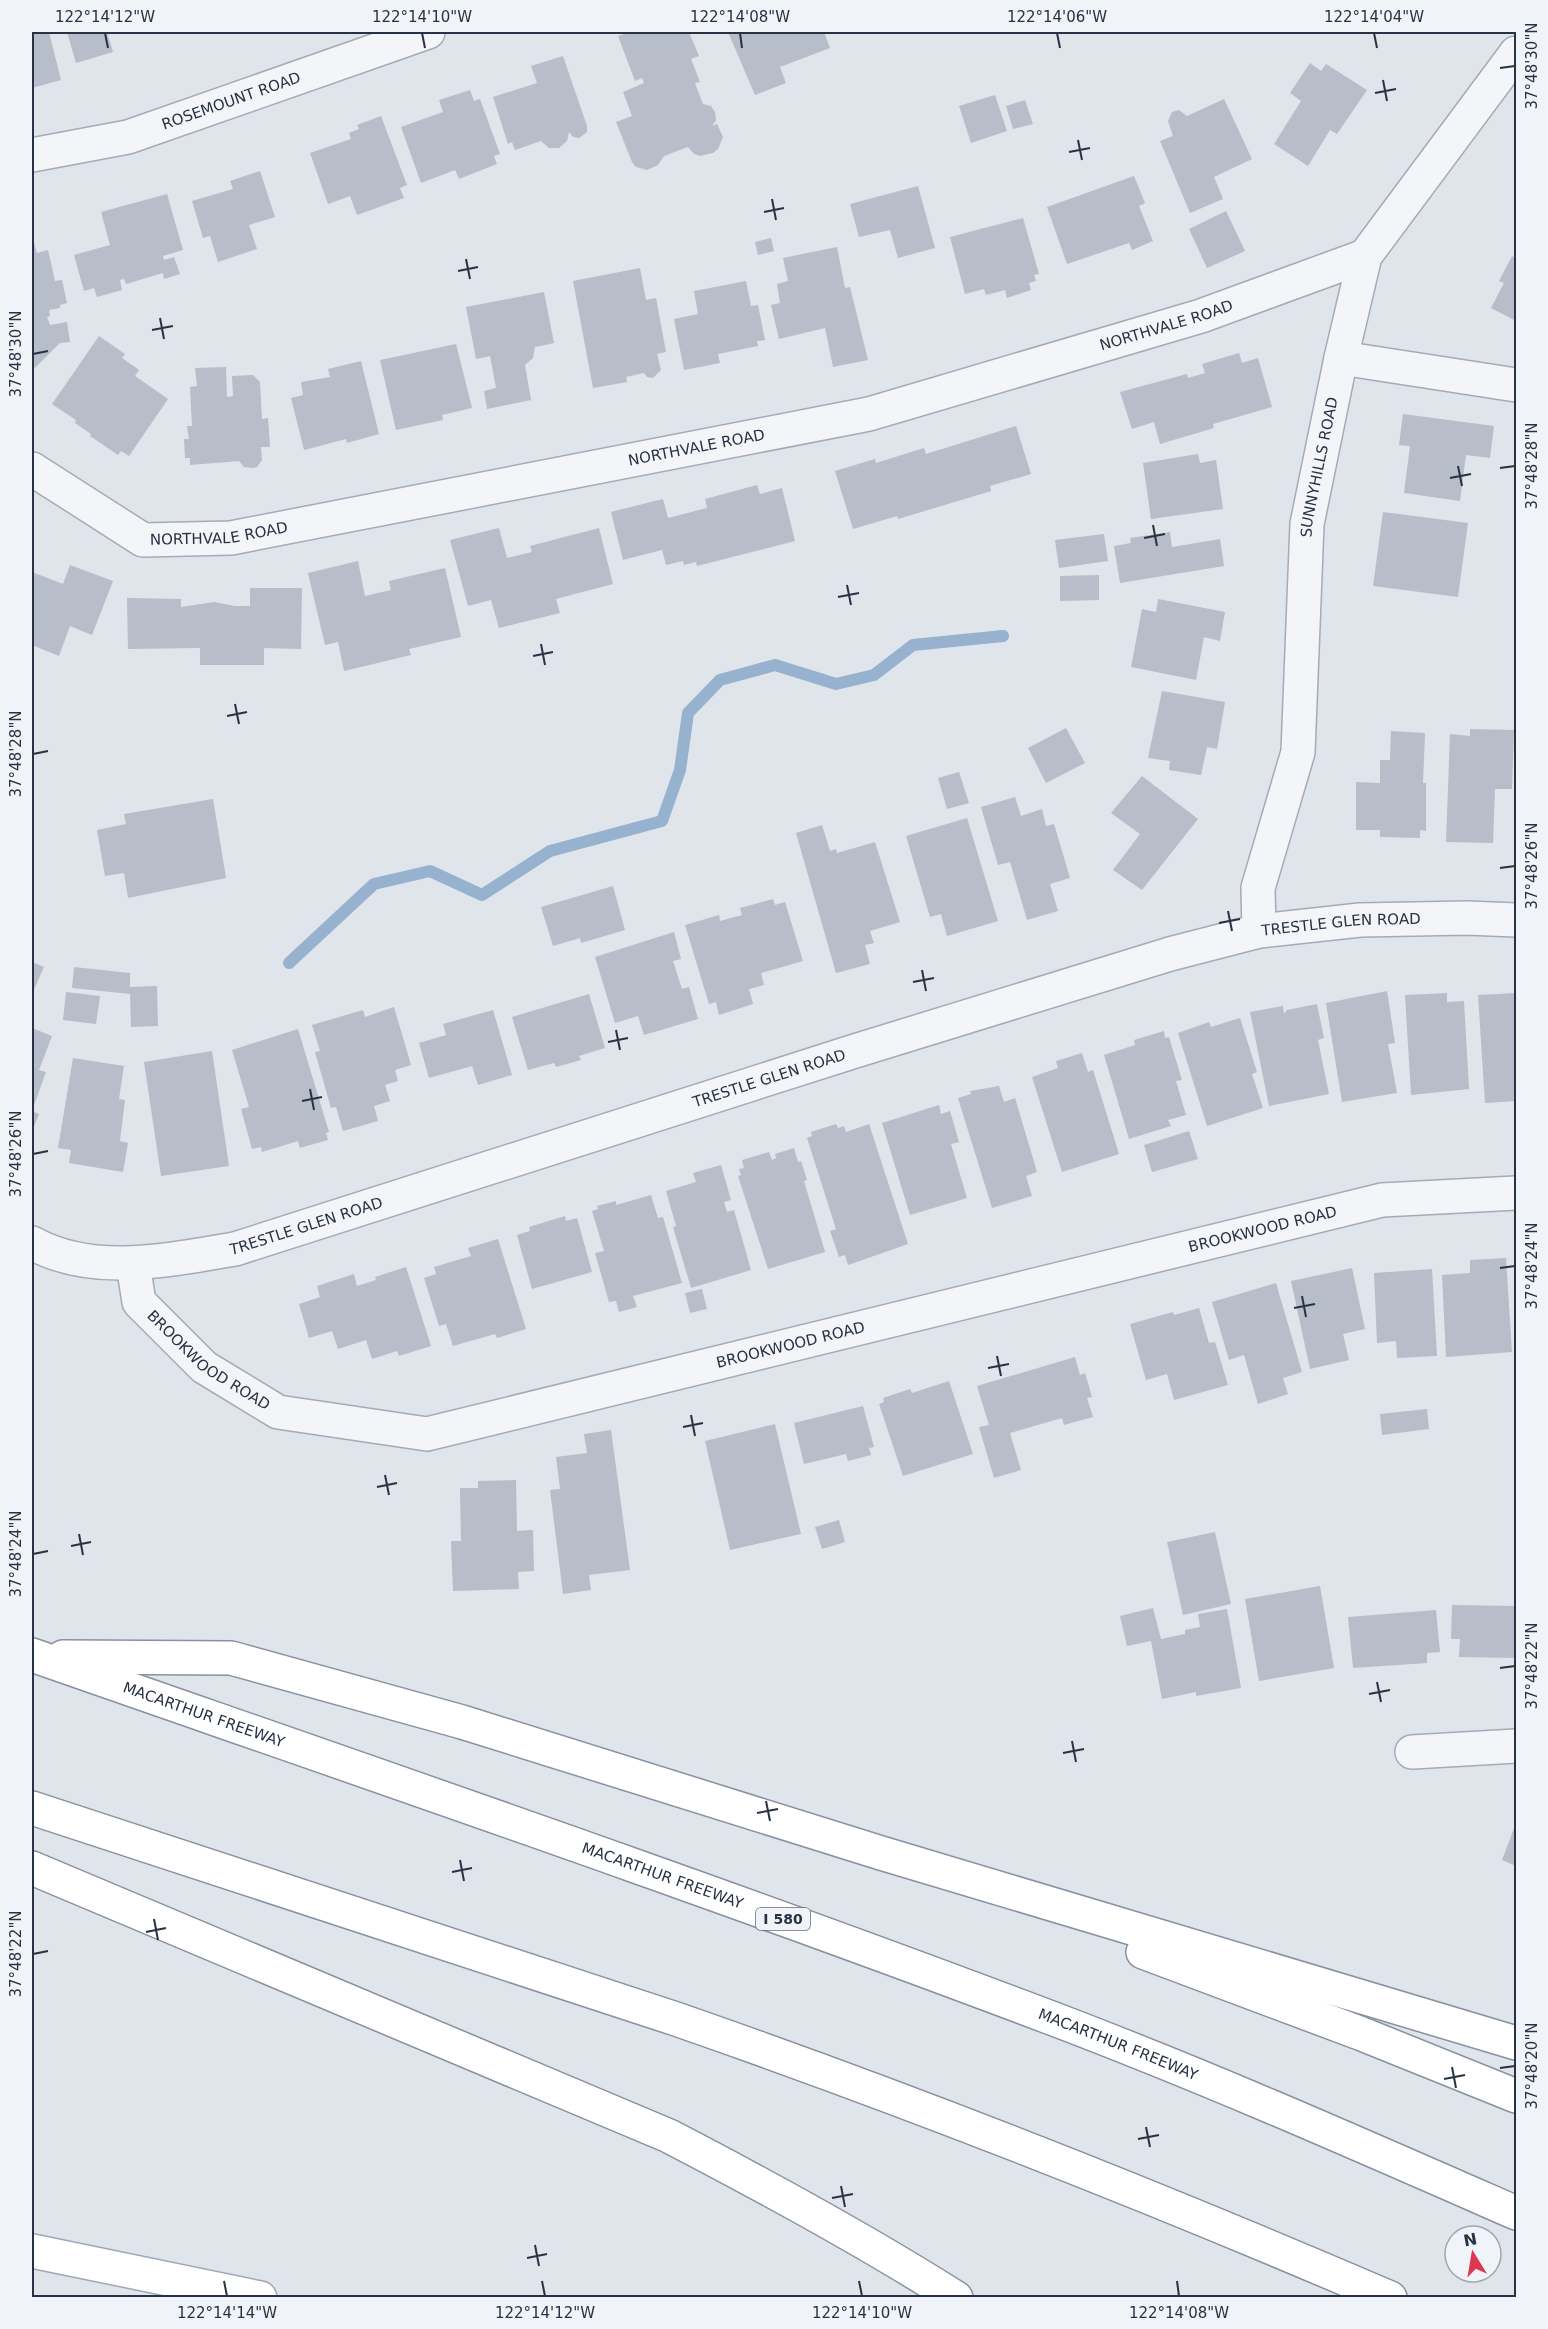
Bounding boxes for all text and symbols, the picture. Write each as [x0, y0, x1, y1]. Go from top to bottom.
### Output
text: 122°14'12"W [55, 8, 155, 26]
text: 122°14'10"W [372, 8, 472, 26]
text: 122°14'08"W [690, 8, 790, 26]
text: 122°14'06"W [1007, 8, 1107, 26]
text: 122°14'04"W [1324, 8, 1424, 26]
text: 37°48'30"N [1523, 22, 1541, 110]
street label: ROSEMOUNT ROAD [159, 68, 303, 133]
street label: NORTHVALE ROAD [1097, 296, 1236, 354]
text: 37°48'30"N [7, 310, 25, 398]
street label: SUNNYHILLS ROAD [1297, 395, 1342, 538]
text: 37°48'28"N [1523, 422, 1541, 510]
street label: NORTHVALE ROAD [627, 425, 766, 470]
street label: NORTHVALE ROAD [150, 518, 289, 549]
text: 37°48'28"N [7, 710, 25, 798]
text: 37°48'26"N [1523, 822, 1541, 910]
street label: TRESTLE GLEN ROAD [1260, 910, 1421, 940]
street label: TRESTLE GLEN ROAD [689, 1046, 848, 1112]
text: 37°48'26"N [7, 1110, 25, 1198]
street label: TRESTLE GLEN ROAD [228, 1193, 385, 1259]
street label: BROOKWOOD ROAD [1187, 1202, 1339, 1256]
text: 37°48'24"N [1523, 1222, 1541, 1310]
street label: BROOKWOOD ROAD [144, 1307, 273, 1414]
street label: BROOKWOOD ROAD [715, 1318, 867, 1372]
text: 37°48'24"N [7, 1510, 25, 1598]
text: 37°48'22"N [1523, 1622, 1541, 1710]
street label: MACARTHUR FREEWAY [121, 1678, 288, 1752]
street label: MACARTHUR FREEWAY [579, 1839, 746, 1913]
road number: I 580 [756, 1908, 810, 1930]
text: 37°48'22"N [7, 1910, 25, 1998]
street label: MACARTHUR FREEWAY [1036, 2005, 1201, 2084]
text: 37°48'20"N [1523, 2022, 1541, 2110]
north arrow [1443, 2224, 1503, 2284]
text: N [1462, 2229, 1479, 2250]
text: 122°14'14"W [177, 2304, 277, 2322]
text: 122°14'12"W [495, 2304, 595, 2322]
text: 122°14'10"W [812, 2304, 912, 2322]
text: 122°14'08"W [1129, 2304, 1229, 2322]

